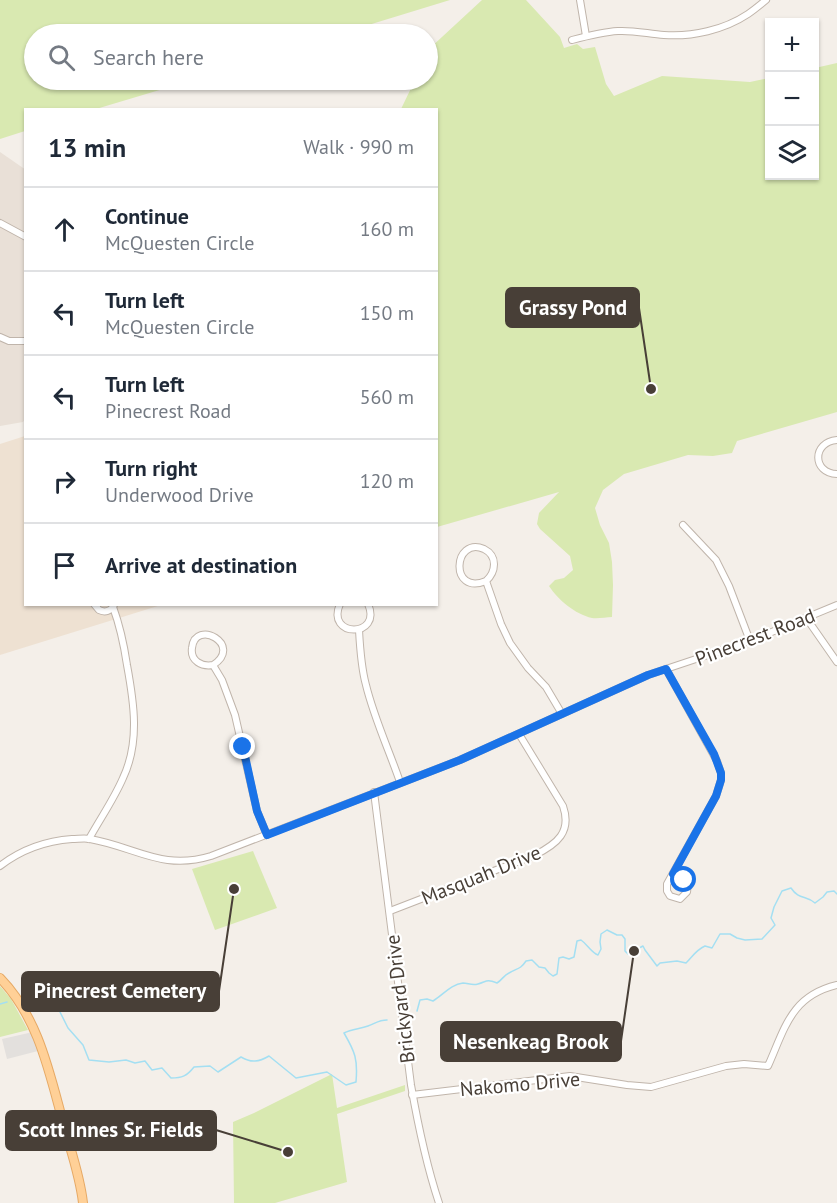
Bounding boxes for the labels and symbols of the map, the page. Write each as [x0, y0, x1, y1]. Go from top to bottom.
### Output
callout: Grassy Pond [506, 288, 639, 327]
text: Grassy Pond [519, 294, 627, 321]
street label: Pinecrest Road [691, 602, 819, 672]
route end [229, 733, 255, 759]
street label: Masquah Drive [417, 839, 545, 911]
route start [670, 866, 696, 892]
street label: Brickyard Drive [379, 933, 421, 1065]
callout: Pinecrest Cemetery [22, 972, 219, 1011]
text: Pinecrest Cemetery [34, 977, 207, 1004]
callout: Nesenkeag Brook [441, 1022, 621, 1061]
text: Nesenkeag Brook [453, 1028, 610, 1055]
street label: Nakomo Drive [459, 1066, 581, 1102]
callout: Scott Innes Sr. Fields [6, 1111, 216, 1150]
text: Scott Innes Sr. Fields [19, 1116, 203, 1143]

